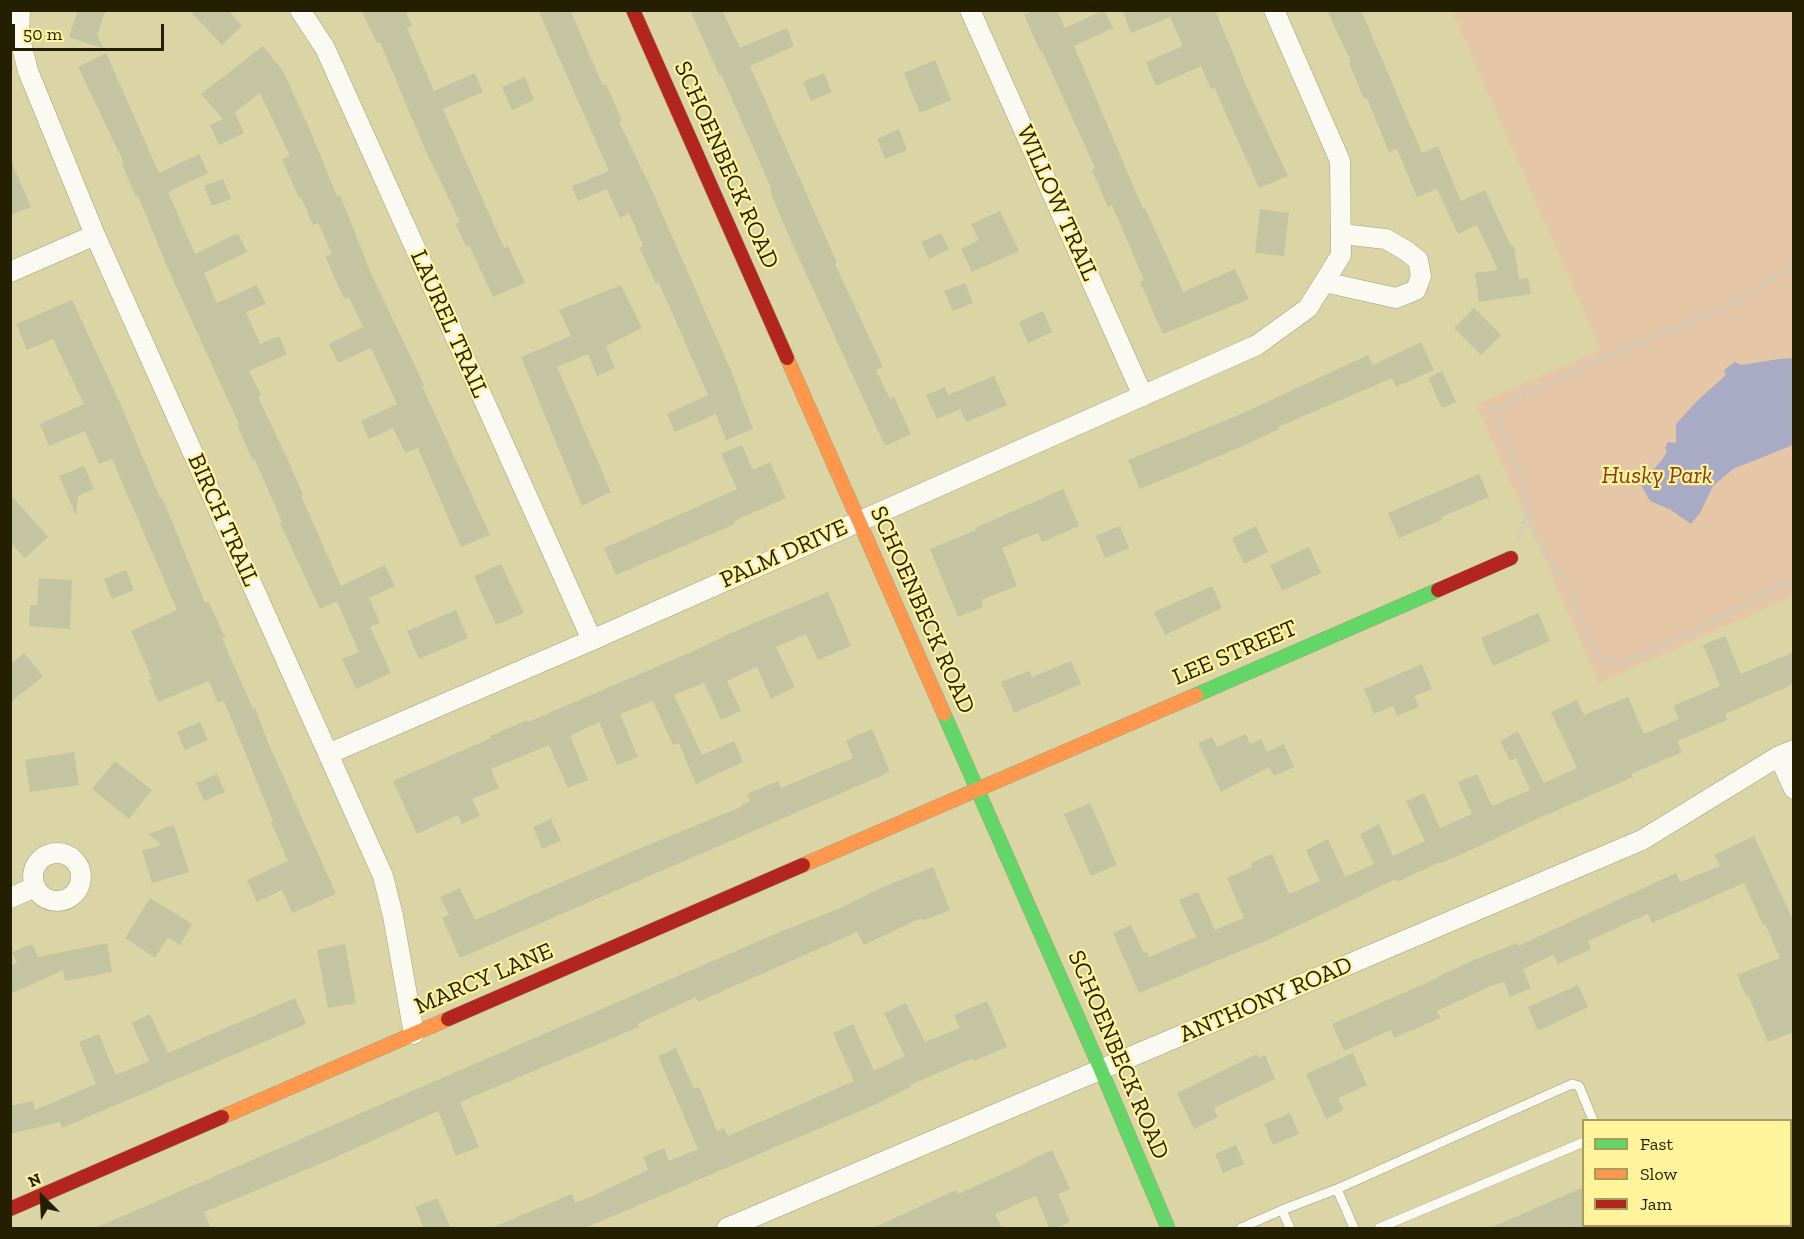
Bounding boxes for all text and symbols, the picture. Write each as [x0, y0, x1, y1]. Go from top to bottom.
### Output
scale bar [15, 12, 166, 50]
text: 50 m [23, 23, 62, 45]
street label: SCHOENBECK ROAD [667, 57, 785, 273]
street label: WILLOW TRAIL [1010, 121, 1104, 285]
street label: LAUREL TRAIL [404, 246, 494, 402]
street label: BIRCH TRAIL [181, 449, 265, 591]
park label: Husky Park [1601, 462, 1713, 490]
street label: SCHOENBECK ROAD [863, 502, 981, 718]
street label: PALM DRIVE [716, 513, 852, 595]
street label: LEE STREET [1168, 614, 1302, 692]
street label: MARCY LANE [410, 937, 558, 1021]
street label: SCHOENBECK ROAD [1061, 946, 1175, 1164]
street label: ANTHONY ROAD [1175, 951, 1357, 1049]
legend [1582, 1119, 1792, 1227]
text: Fast [1640, 1133, 1673, 1155]
text: Slow [1640, 1163, 1677, 1185]
north arrow [12, 1167, 72, 1227]
text: N [25, 1169, 44, 1191]
text: Jam [1640, 1193, 1672, 1215]

